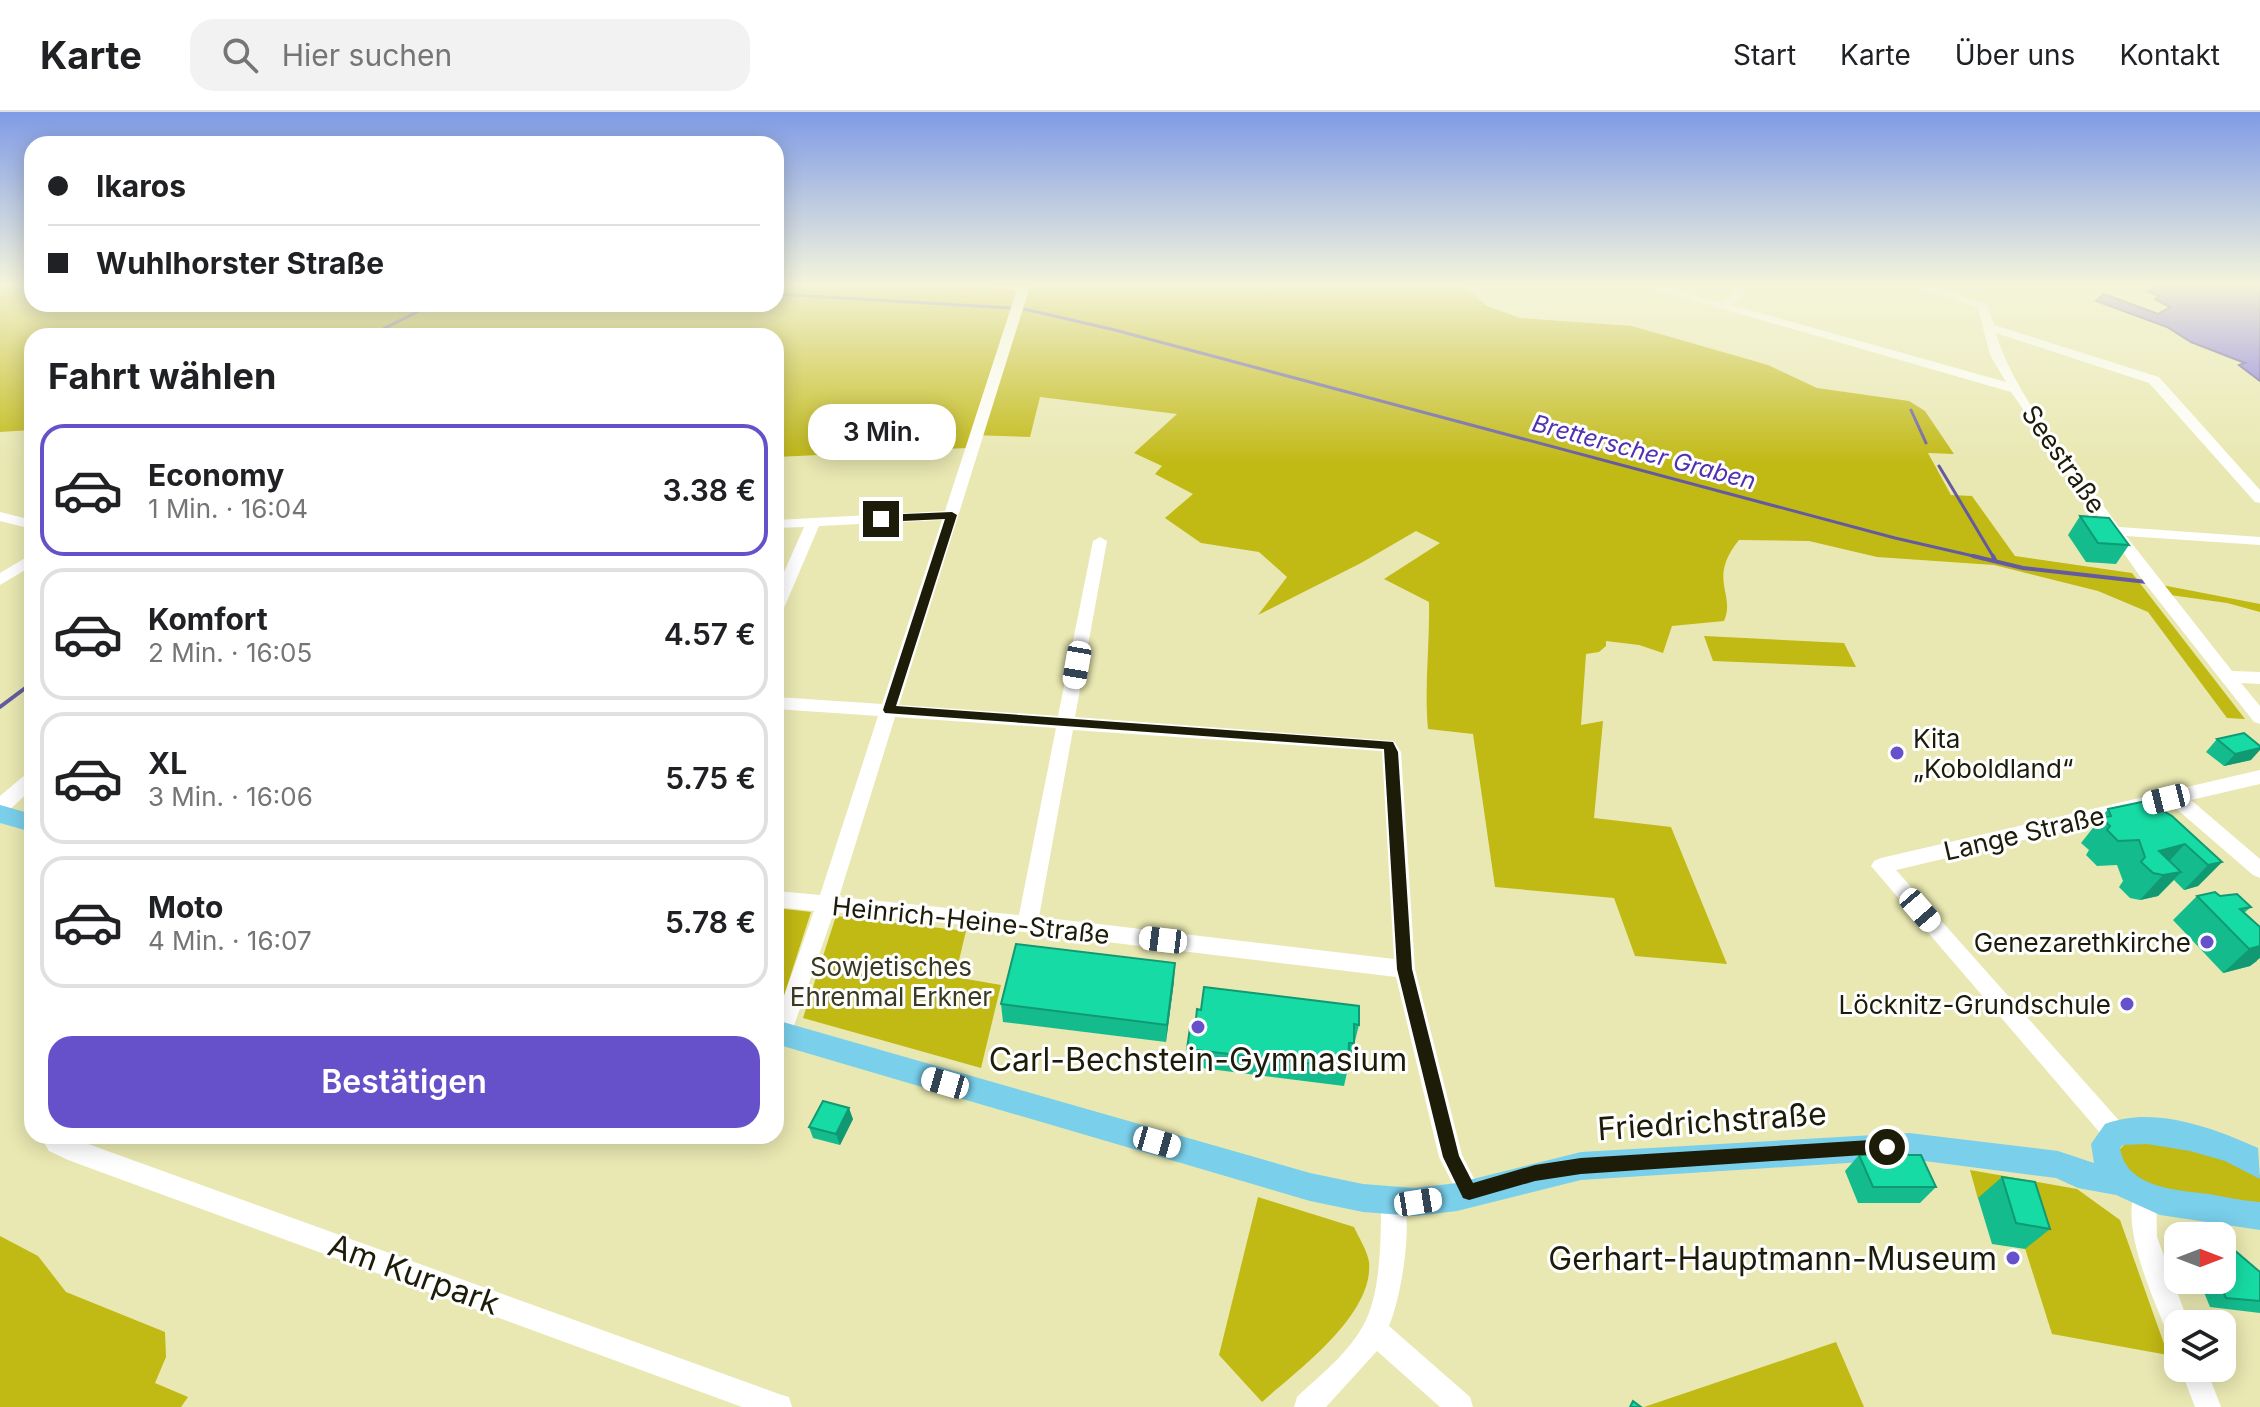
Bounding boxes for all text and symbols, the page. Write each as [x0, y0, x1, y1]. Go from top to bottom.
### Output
search box [190, 19, 750, 91]
text: Karte [40, 32, 142, 78]
icon: search [218, 33, 262, 77]
text: Hier suchen [282, 37, 452, 73]
text: Start [1733, 38, 1796, 72]
text: Karte [1840, 38, 1911, 72]
text: Über uns [1955, 38, 2075, 72]
text: Kontakt [2119, 38, 2220, 72]
text: Ikaros [96, 168, 186, 204]
text: Wuhlhorster Straße [96, 245, 384, 281]
text: Fahrt wählen [48, 354, 276, 398]
street label: Seestraße [2016, 399, 2112, 519]
callout: 3 Min. [807, 403, 955, 459]
water label: Bretterscher Graben [1529, 408, 1759, 496]
text: 3 Min. [843, 416, 921, 447]
icon: car [52, 454, 124, 526]
text: Economy [148, 457, 284, 493]
text: 3.38 € [663, 472, 756, 508]
text: 1 Min. · 16:04 [148, 493, 308, 524]
route end [863, 501, 899, 537]
icon: car [52, 598, 124, 670]
text: Komfort [148, 601, 268, 637]
text: 4.57 € [664, 616, 756, 652]
text: 2 Min. · 16:05 [148, 637, 312, 668]
car [1061, 639, 1093, 691]
place label: Kita „Koboldland“ [1913, 723, 2073, 784]
icon: car [52, 742, 124, 814]
marker: Kita „Koboldland“ [1888, 744, 1906, 762]
text: XL [148, 745, 187, 781]
text: 5.75 € [665, 760, 756, 796]
text: 3 Min. · 16:06 [148, 781, 313, 812]
car [2140, 782, 2192, 816]
street label: Lange Straße [1941, 799, 2107, 867]
car [1895, 884, 1945, 936]
icon: car [52, 886, 124, 958]
text: Moto [148, 889, 223, 925]
street label: Heinrich-Heine-Straße [831, 890, 1111, 950]
text: 5.78 € [665, 904, 756, 940]
text: 4 Min. · 16:07 [148, 925, 312, 956]
car [1138, 925, 1188, 955]
place label: Genezarethkirche [1974, 927, 2191, 958]
marker: Genezarethkirche [2198, 933, 2216, 951]
park label: Sowjetisches Ehrenmal Erkner [790, 951, 992, 1012]
place label: Löcknitz-Grundschule [1838, 989, 2111, 1020]
marker: Löcknitz-Grundschule [2118, 995, 2136, 1013]
marker: Carl-Bechstein-Gymnasium [1189, 1018, 1207, 1036]
button: Bestätigen [48, 1036, 760, 1128]
place label: Carl-Bechstein-Gymnasium [989, 1040, 1407, 1079]
car [919, 1065, 971, 1101]
street label: Friedrichstraße [1596, 1094, 1828, 1148]
car [1131, 1124, 1183, 1160]
route start [1869, 1129, 1905, 1165]
car [1392, 1186, 1444, 1218]
north arrow [2164, 1222, 2236, 1294]
map controls [2164, 1222, 2236, 1382]
street label: Am Kurpark [323, 1225, 505, 1323]
place label: Gerhart-Hauptmann-Museum [1548, 1239, 1997, 1278]
marker: Gerhart-Hauptmann-Museum [2004, 1249, 2022, 1267]
button: layers [2164, 1310, 2236, 1382]

